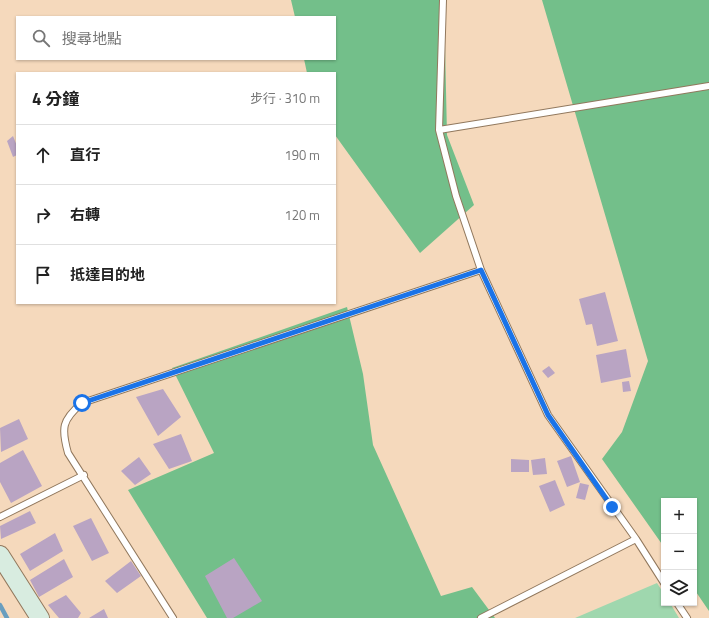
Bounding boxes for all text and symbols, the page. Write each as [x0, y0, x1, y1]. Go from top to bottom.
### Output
search box [16, 16, 336, 60]
icon: search [30, 27, 52, 49]
text: 搜尋地點 [62, 27, 122, 50]
text: 4 分鐘 [32, 86, 79, 112]
text: 步行 · 310 m [250, 88, 320, 108]
text: 直行 [70, 143, 100, 166]
icon: ahead [32, 144, 54, 166]
text: 190 m [284, 145, 320, 165]
text: 右轉 [70, 203, 100, 226]
icon: right [32, 204, 54, 226]
text: 120 m [284, 205, 320, 225]
text: 抵達目的地 [70, 263, 145, 286]
icon: arrive [32, 264, 54, 286]
route start [73, 394, 91, 412]
route end [603, 498, 621, 516]
map controls [661, 498, 697, 606]
button: + [661, 498, 697, 534]
button: − [661, 534, 697, 570]
button: layers [661, 570, 697, 606]

